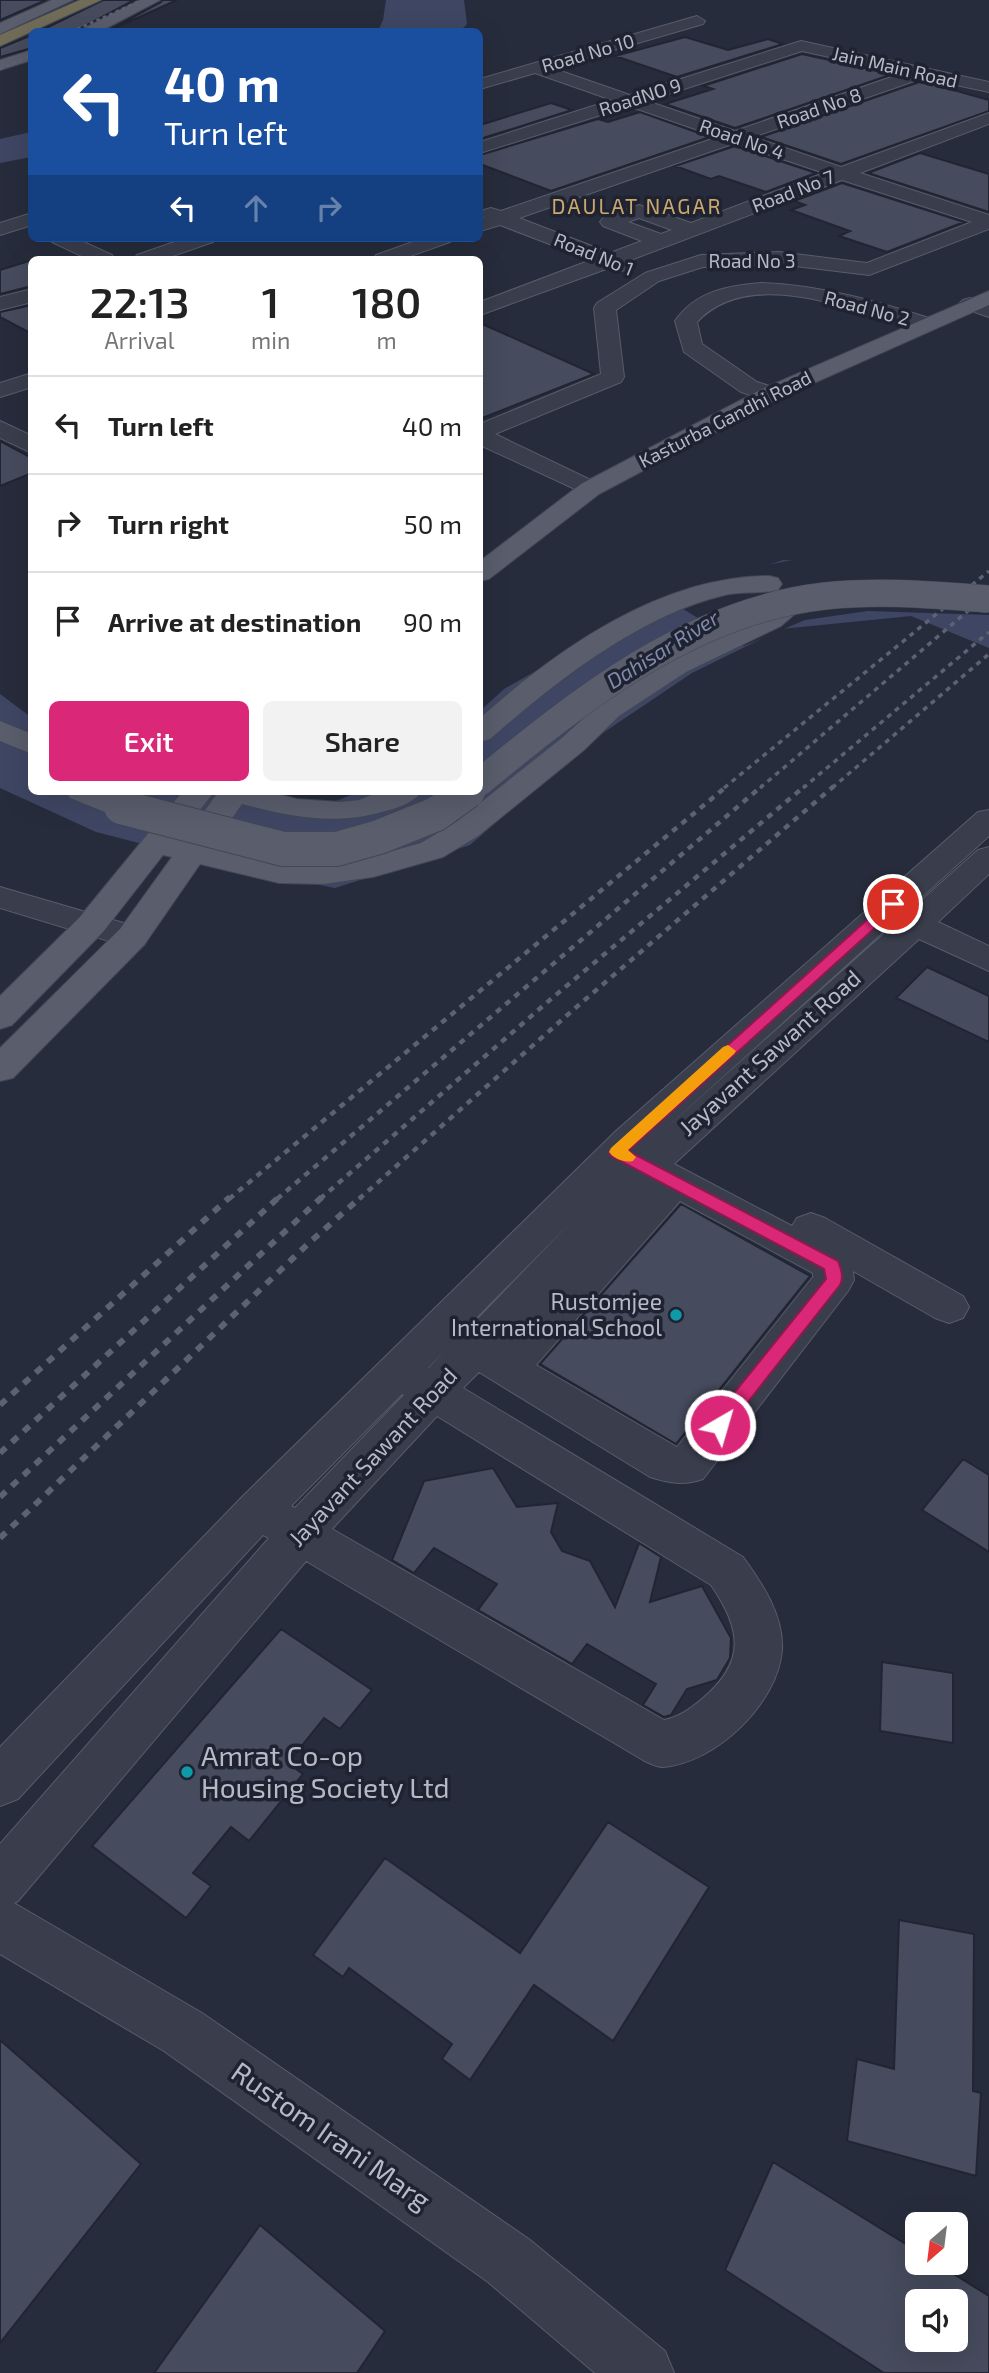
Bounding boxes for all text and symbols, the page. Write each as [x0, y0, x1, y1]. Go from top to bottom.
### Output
street label: Road No 10 [539, 28, 637, 77]
street label: Jain Main Road [830, 41, 960, 92]
text: 40 m [164, 53, 280, 112]
icon: left [49, 56, 140, 147]
street label: RoadNO 9 [596, 72, 684, 121]
street label: Road No 8 [774, 82, 864, 133]
text: Turn left [164, 113, 288, 151]
street label: Road No 4 [697, 113, 788, 164]
street label: Road No 7 [748, 164, 837, 217]
icon: left [164, 189, 202, 227]
icon: ahead [237, 189, 275, 227]
icon: right [310, 189, 348, 227]
district label: DAULAT NAGAR [552, 193, 722, 218]
street label: Road No 1 [551, 227, 637, 280]
street label: Road No 3 [709, 249, 795, 272]
text: 22:13 [90, 276, 189, 326]
text: 1 [262, 276, 279, 326]
text: 180 [352, 276, 421, 326]
street label: Road No 2 [822, 285, 912, 330]
text: Arrival [105, 326, 175, 354]
text: min [251, 326, 290, 354]
text: m [377, 326, 397, 354]
street label: Kasturba Gandhi Road [635, 365, 815, 472]
icon: left [49, 406, 87, 444]
text: Turn left [108, 410, 214, 441]
text: 40 m [402, 410, 462, 441]
icon: right [49, 504, 87, 542]
text: Turn right [108, 508, 229, 539]
text: 50 m [404, 508, 462, 539]
icon: arrive [49, 602, 87, 640]
water label: Dahisar River [602, 604, 723, 693]
text: Arrive at destination [108, 606, 361, 637]
text: 90 m [403, 606, 462, 637]
button: Exit [49, 701, 249, 781]
button: Share [263, 701, 462, 781]
pin [863, 874, 923, 934]
icon: arrive [874, 885, 912, 923]
street label: Jayavant Sawant Road [673, 963, 866, 1141]
place label: Rustomjee International School [451, 1287, 662, 1341]
marker: Rustomjee International School [668, 1307, 684, 1323]
street label: Jayavant Sawant Road [282, 1361, 462, 1552]
position arrow [683, 1388, 757, 1462]
place label: Amrat Co-op Housing Society Ltd [201, 1738, 450, 1804]
marker: Amrat Co-op Housing Society Ltd [179, 1764, 195, 1780]
street label: Rustom Irani Marg [226, 2054, 438, 2217]
north arrow [905, 2212, 968, 2275]
map controls [905, 2212, 968, 2352]
button: sound [905, 2289, 968, 2352]

